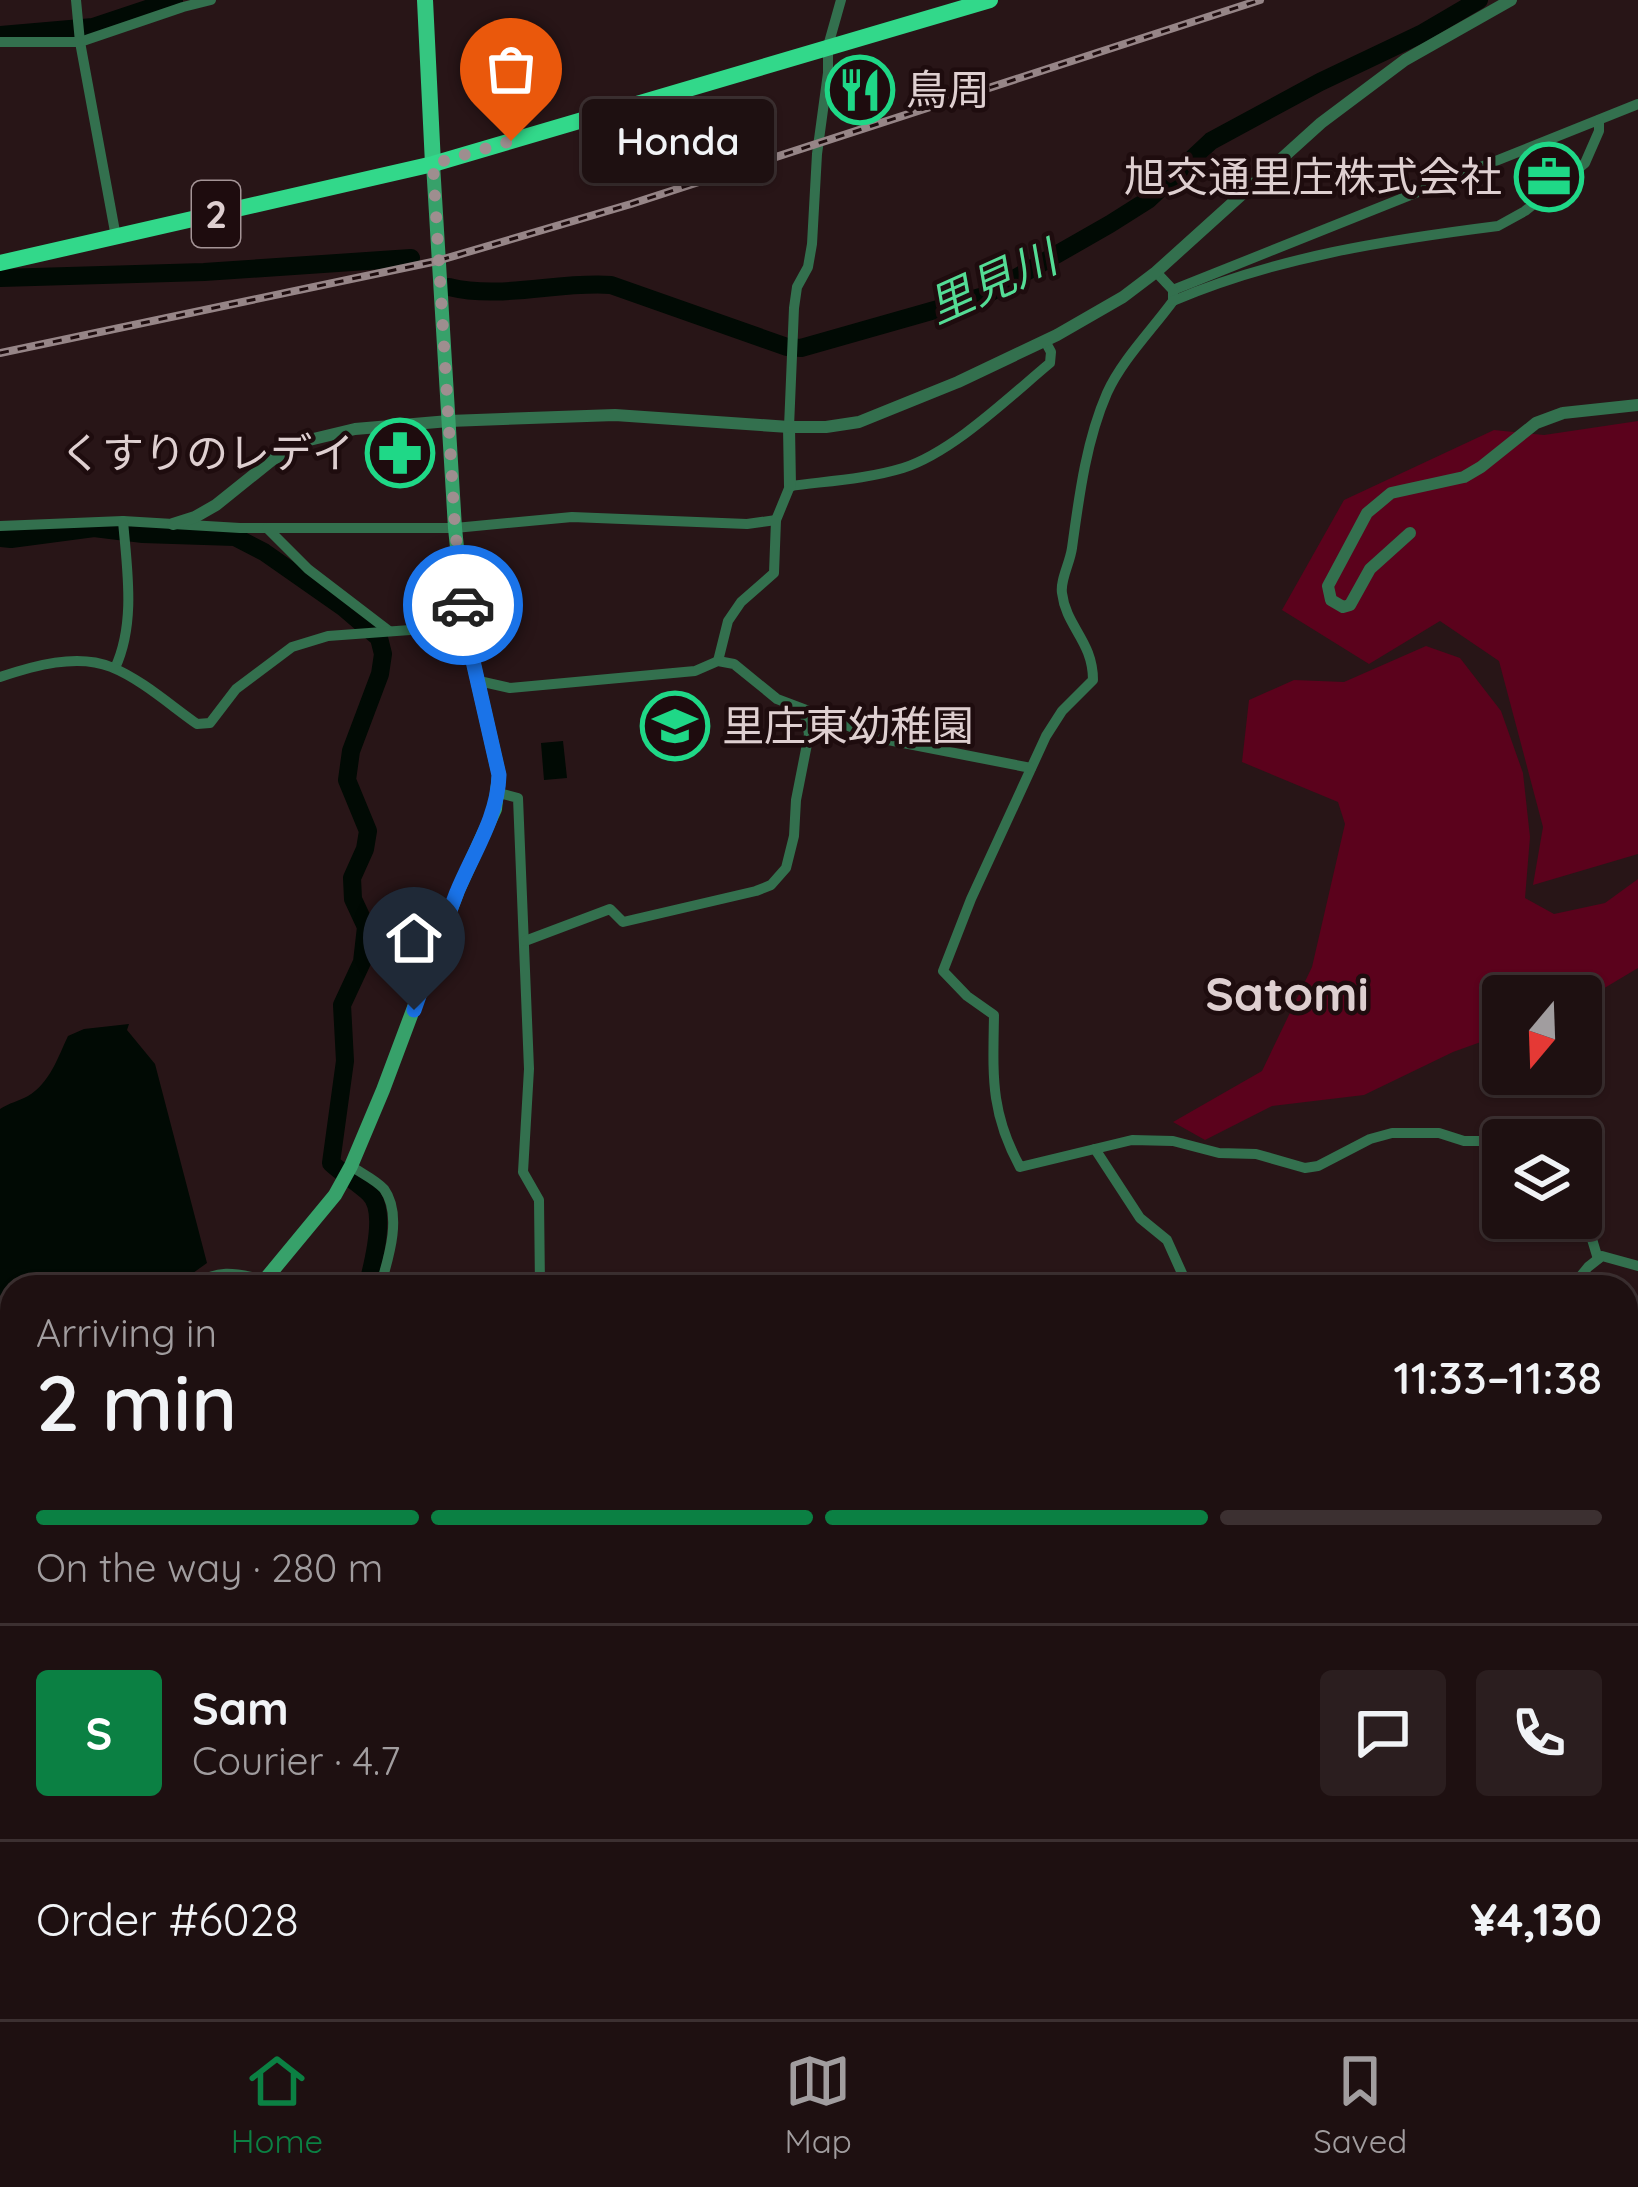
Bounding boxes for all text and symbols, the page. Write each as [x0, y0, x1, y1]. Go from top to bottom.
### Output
pin [460, 18, 562, 141]
icon: bag [478, 36, 544, 102]
restaurant icon: 鳥周 [825, 55, 895, 125]
place label: 鳥周 [906, 63, 990, 116]
callout: Honda [583, 99, 775, 183]
text: Honda [616, 116, 740, 165]
office icon: 旭交通里庄株式会社 [1514, 142, 1584, 212]
place label: 旭交通里庄株式会社 [1124, 150, 1502, 203]
road number: 2 [192, 181, 240, 247]
water label: 里見川 [919, 226, 1068, 334]
pharmacy icon: くすりのレデイ [365, 418, 435, 488]
place label: くすりのレデイ [60, 426, 354, 479]
courier [403, 545, 523, 665]
icon: car [430, 572, 496, 638]
school or university icon: 里庄東幼稚園 [640, 691, 710, 761]
place label: 里庄東幼稚園 [722, 699, 974, 752]
pin [363, 887, 465, 1010]
icon: home [381, 905, 447, 971]
district label: Satomi [1205, 963, 1369, 1023]
north arrow [1482, 975, 1602, 1095]
map controls [1482, 975, 1602, 1239]
button: layers [1482, 1119, 1602, 1239]
text: Arriving in [36, 1308, 217, 1357]
text: 11:33–11:38 [1393, 1349, 1602, 1405]
text: 2 min [36, 1353, 237, 1451]
text: On the way · 280 m [36, 1543, 383, 1592]
button: chat [1320, 1670, 1446, 1796]
button: phone [1476, 1670, 1602, 1796]
text: Sam [192, 1680, 289, 1736]
text: S [86, 1705, 112, 1761]
text: Courier · 4.7 [192, 1736, 400, 1785]
text: Order #6028 [36, 1891, 299, 1947]
text: ¥4,130 [1470, 1891, 1602, 1947]
tab: Home [231, 2048, 323, 2161]
tab: Map [785, 2048, 852, 2161]
tab: Saved [1313, 2048, 1407, 2161]

